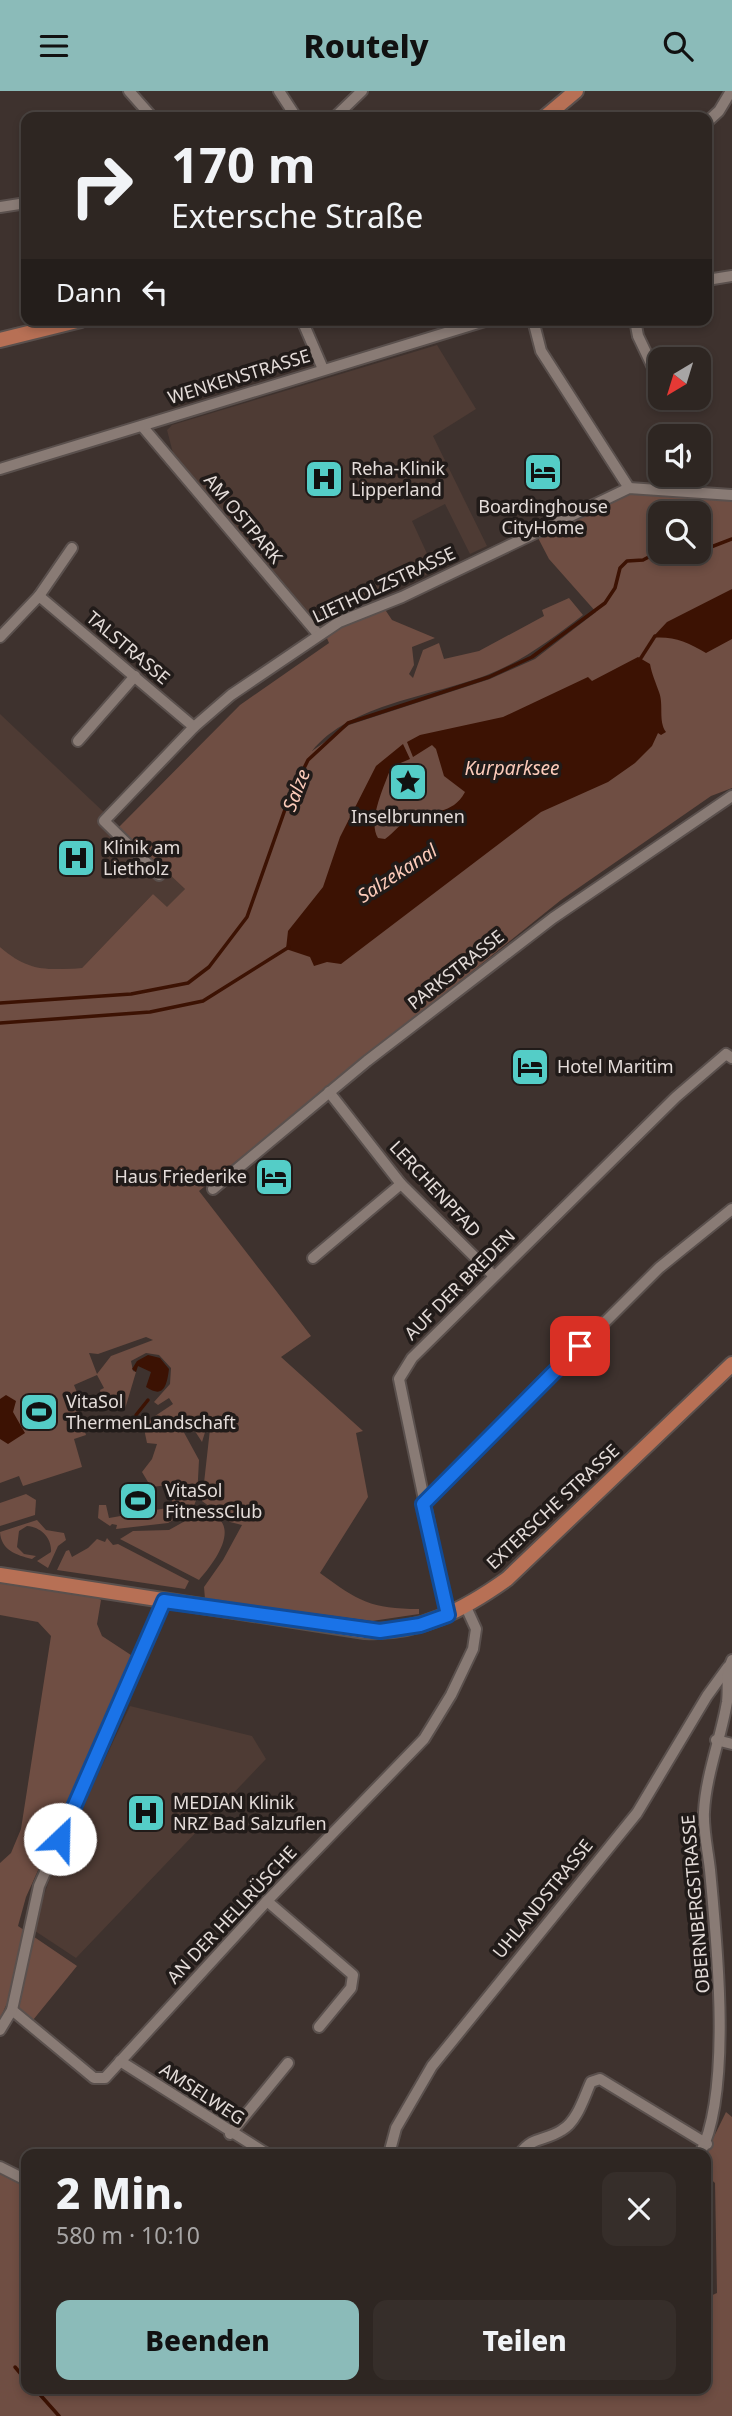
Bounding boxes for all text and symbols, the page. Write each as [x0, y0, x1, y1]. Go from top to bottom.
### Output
text: Routely [304, 24, 428, 67]
icon: menu [35, 27, 73, 65]
icon: search [659, 27, 697, 65]
text: 170 m [171, 131, 316, 197]
icon: right [56, 140, 147, 231]
text: Extersche Straße [171, 194, 423, 237]
icon: left [136, 273, 174, 311]
text: Dann [56, 274, 122, 310]
street label: WENKENSTRASSE [165, 343, 313, 409]
north arrow [648, 347, 710, 409]
map controls [648, 347, 711, 564]
button: sound [648, 424, 711, 487]
hotel icon: Boardinghouse CityHome [522, 451, 564, 493]
place label: Reha-Klinik Lipperland [351, 456, 446, 501]
hospital icon: Reha-Klinik Lipperland [303, 458, 345, 500]
street label: AM OSTPARK [199, 468, 289, 569]
place label: Boardinghouse CityHome [478, 494, 608, 539]
button: search [648, 501, 711, 564]
street label: LIETHOLZSTRASSE [308, 540, 459, 628]
street label: TALSTRASSE [82, 605, 175, 689]
water label: Kurparksee [464, 755, 560, 781]
place icon: Inselbrunnen [387, 761, 429, 803]
water label: Salze [276, 765, 316, 815]
place label: Inselbrunnen [351, 804, 465, 828]
place label: Klinik am Lietholz [103, 835, 180, 880]
hospital icon: Klinik am Lietholz [55, 837, 97, 879]
water label: Salzekanal [352, 837, 443, 908]
street label: PARKSTRASSE [402, 924, 509, 1014]
hotel icon: Hotel Maritim [509, 1046, 551, 1088]
place label: Hotel Maritim [557, 1054, 674, 1078]
street label: LERCHENPFAD [385, 1135, 487, 1242]
hotel icon: Haus Friederike [253, 1156, 295, 1198]
place label: Haus Friederike [115, 1164, 247, 1188]
street label: AUF DER BREDEN [399, 1224, 520, 1345]
pin [550, 1316, 610, 1376]
icon: arrive [561, 1327, 599, 1365]
place label: VitaSol ThermenLandschaft [66, 1389, 236, 1434]
sports icon: VitaSol ThermenLandschaft [18, 1391, 60, 1433]
street label: EXTERSCHE STRASSE [481, 1438, 624, 1574]
place label: VitaSol FitnessClub [165, 1478, 262, 1523]
sports icon: VitaSol FitnessClub [117, 1480, 159, 1522]
place label: MEDIAN Klinik NRZ Bad Salzuflen [173, 1790, 327, 1835]
hospital icon: MEDIAN Klinik NRZ Bad Salzuflen [125, 1792, 167, 1834]
position arrow [23, 1802, 97, 1876]
street label: OBERNBERGSTRASSE [675, 1814, 715, 1994]
street label: UHLANDSTRASSE [487, 1834, 598, 1963]
street label: AN DER HELLRÜSCHE [161, 1840, 301, 1988]
street label: AMSELWEG [155, 2057, 250, 2130]
text: 2 Min. [56, 2164, 184, 2221]
button: close [602, 2172, 676, 2246]
text: 580 m · 10:10 [56, 2219, 200, 2251]
button: Beenden [56, 2300, 359, 2380]
button: Teilen [373, 2300, 676, 2380]

